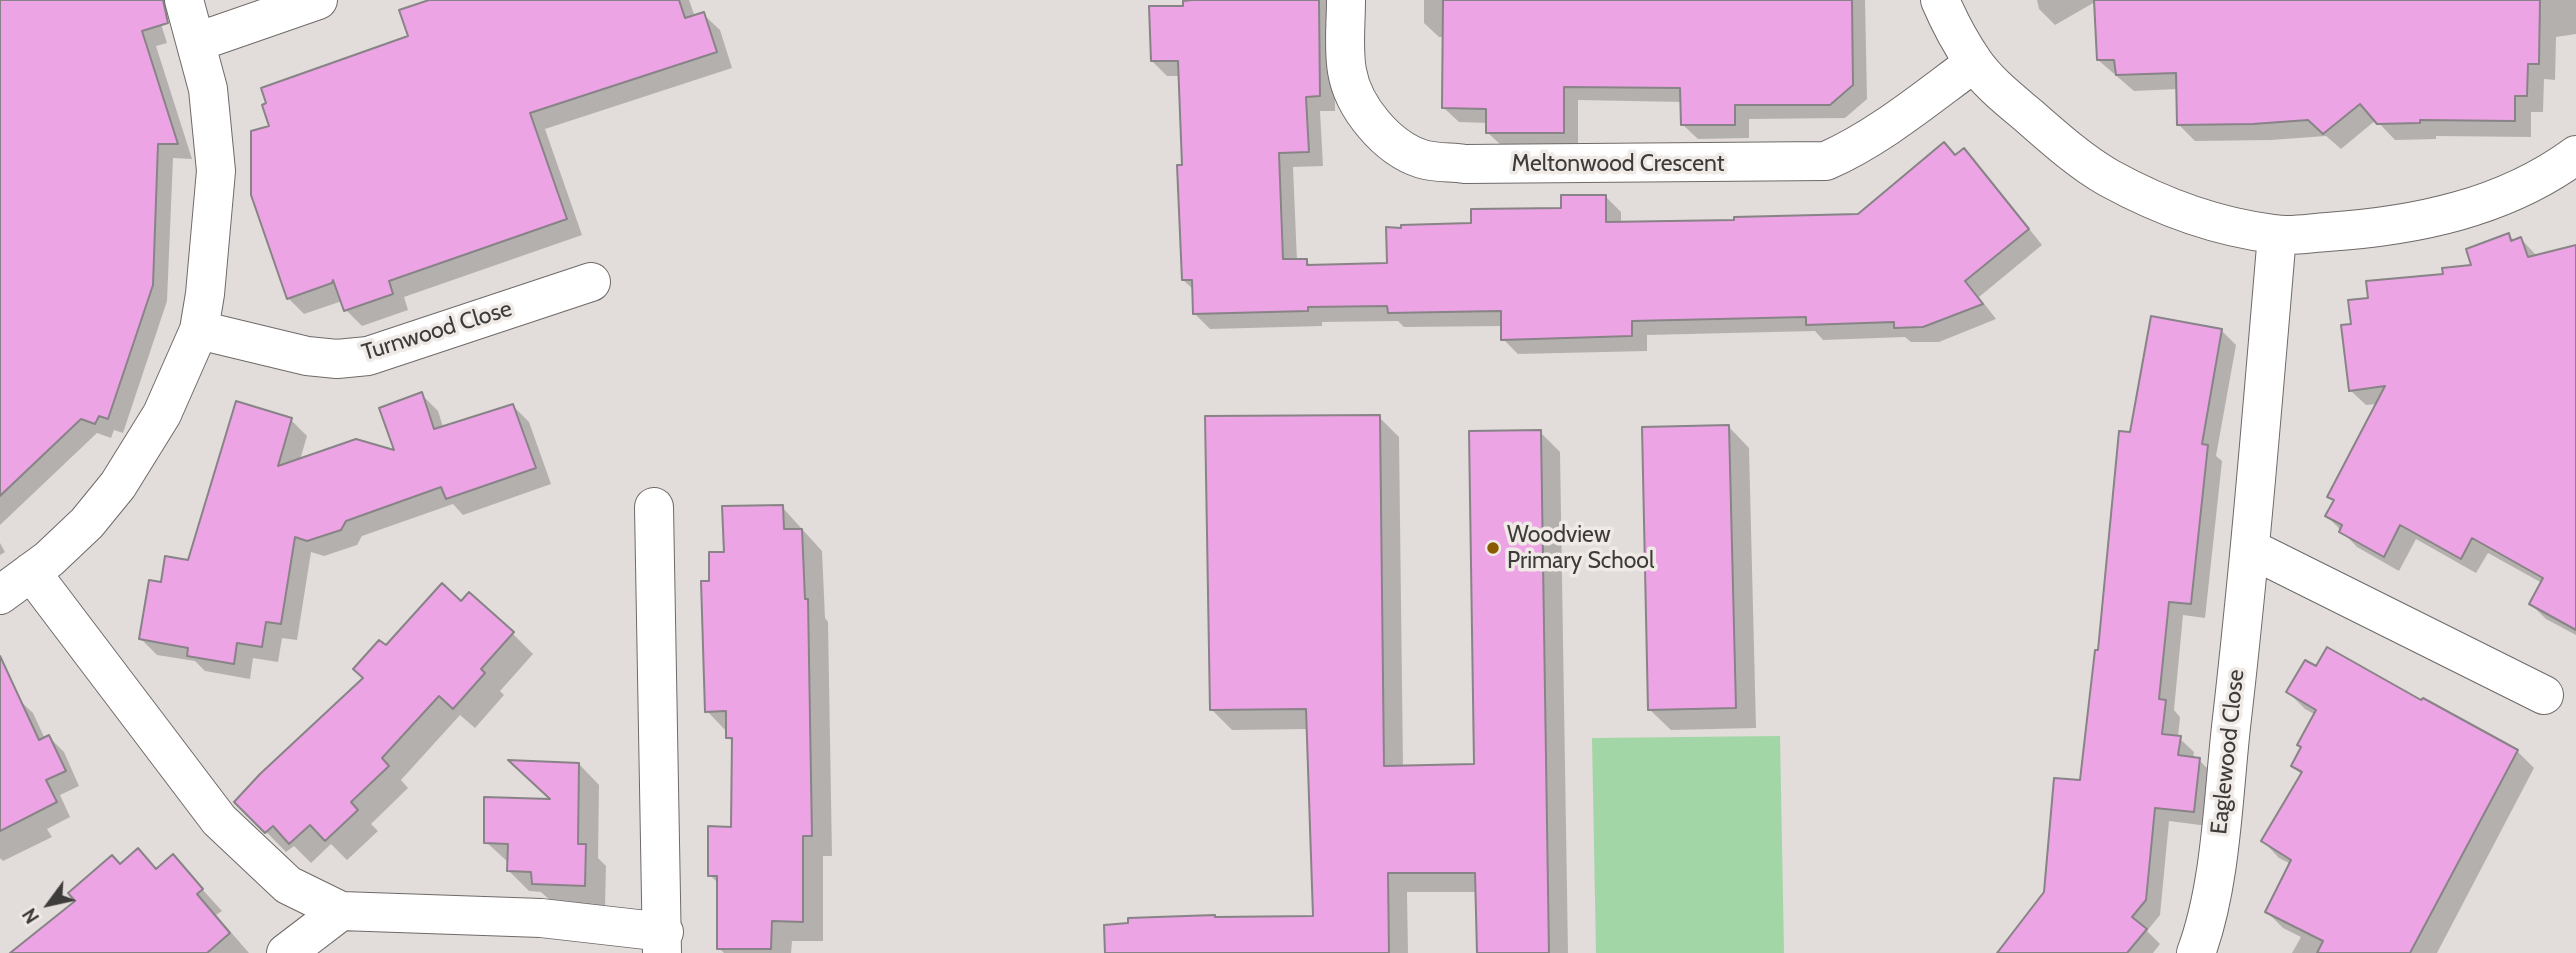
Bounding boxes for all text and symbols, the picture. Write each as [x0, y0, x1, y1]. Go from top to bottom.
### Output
street label: Meltonwood Crescent [1511, 150, 1725, 178]
street label: Turnwood Close [359, 295, 515, 367]
place label: Woodview Primary School [1507, 521, 1654, 575]
marker: Woodview Primary School [1485, 540, 1501, 556]
street label: Eaglewood Close [2206, 668, 2250, 836]
north arrow [14, 869, 84, 939]
text: N [18, 904, 44, 928]

